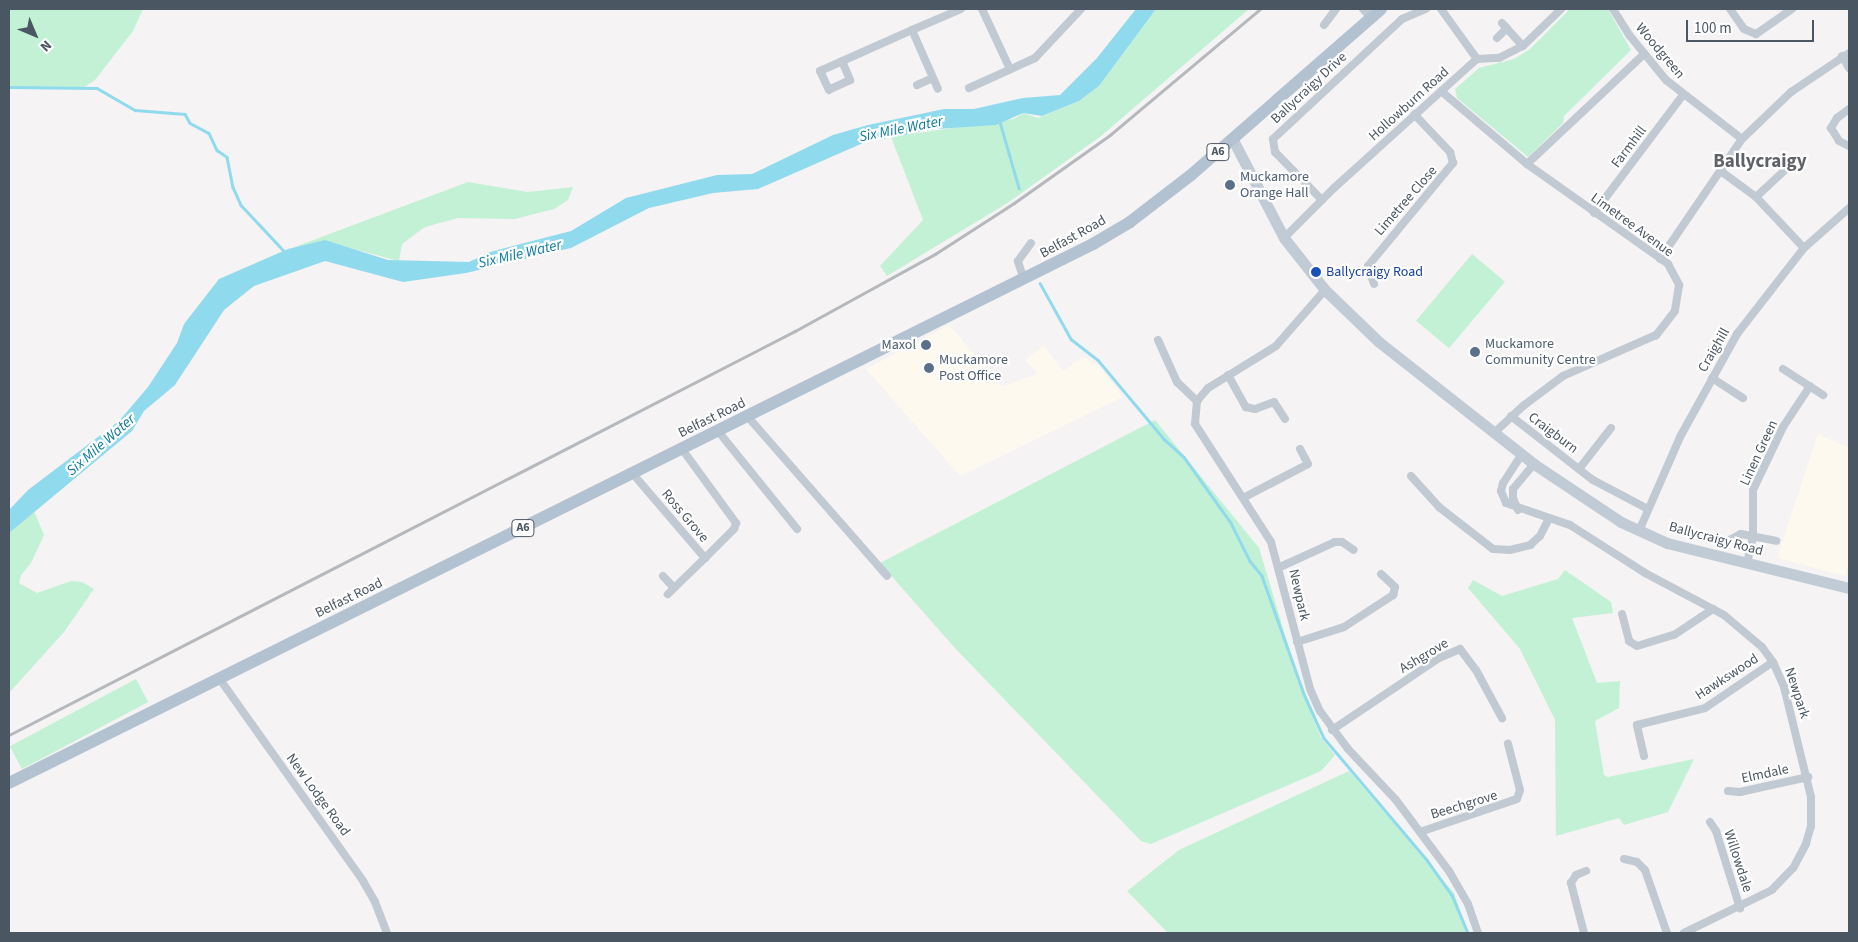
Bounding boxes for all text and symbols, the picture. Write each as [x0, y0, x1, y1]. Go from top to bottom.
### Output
north arrow [10, 10, 60, 60]
scale bar [1688, 10, 1816, 42]
text: 100 m [1694, 18, 1732, 39]
street label: Woodgreen [1632, 20, 1688, 82]
text: N [35, 35, 56, 56]
street label: Ballycraigy Drive [1268, 49, 1350, 127]
street label: Hollowburn Road [1365, 64, 1453, 144]
water label: Six Mile Water [858, 112, 944, 146]
street label: Farmhill [1608, 123, 1650, 171]
road number: A6 [1206, 142, 1230, 162]
district label: Ballycraigy [1713, 151, 1807, 173]
street label: Limetree Close [1371, 163, 1441, 239]
place label: Muckamore Orange Hall [1240, 169, 1309, 202]
marker: Muckamore Orange Hall [1224, 179, 1236, 191]
street label: Limetree Avenue [1587, 189, 1677, 261]
street label: Belfast Road [1037, 212, 1109, 262]
water label: Six Mile Water [477, 236, 563, 272]
place label: Ballycraigy Road [1326, 264, 1423, 280]
marker: Ballycraigy Road [1310, 266, 1322, 278]
street label: Craighill [1695, 325, 1733, 375]
place label: Muckamore Community Centre [1485, 336, 1596, 368]
place label: Maxol [882, 337, 916, 353]
marker: Maxol [920, 339, 932, 351]
marker: Muckamore Community Centre [1469, 346, 1481, 358]
place label: Muckamore Post Office [939, 352, 1008, 384]
marker: Muckamore Post Office [923, 362, 935, 374]
street label: Belfast Road [676, 394, 748, 442]
street label: Craigburn [1525, 409, 1581, 457]
water label: Six Mile Water [63, 410, 139, 480]
street label: Linen Green [1737, 418, 1781, 488]
street label: Ross Grove [658, 486, 712, 546]
road number: A6 [510, 518, 536, 538]
street label: Ballycraigy Road [1667, 518, 1765, 560]
street label: Newpark [1285, 568, 1313, 622]
street label: Belfast Road [313, 574, 385, 622]
street label: Ashgrove [1396, 635, 1452, 677]
street label: Hawkswood [1692, 650, 1762, 704]
street label: Newpark [1781, 665, 1813, 721]
street label: New Lodge Road [283, 751, 353, 839]
street label: Elmdale [1740, 761, 1790, 787]
street label: Beechgrove [1429, 787, 1499, 823]
street label: Willowdale [1720, 828, 1756, 894]

